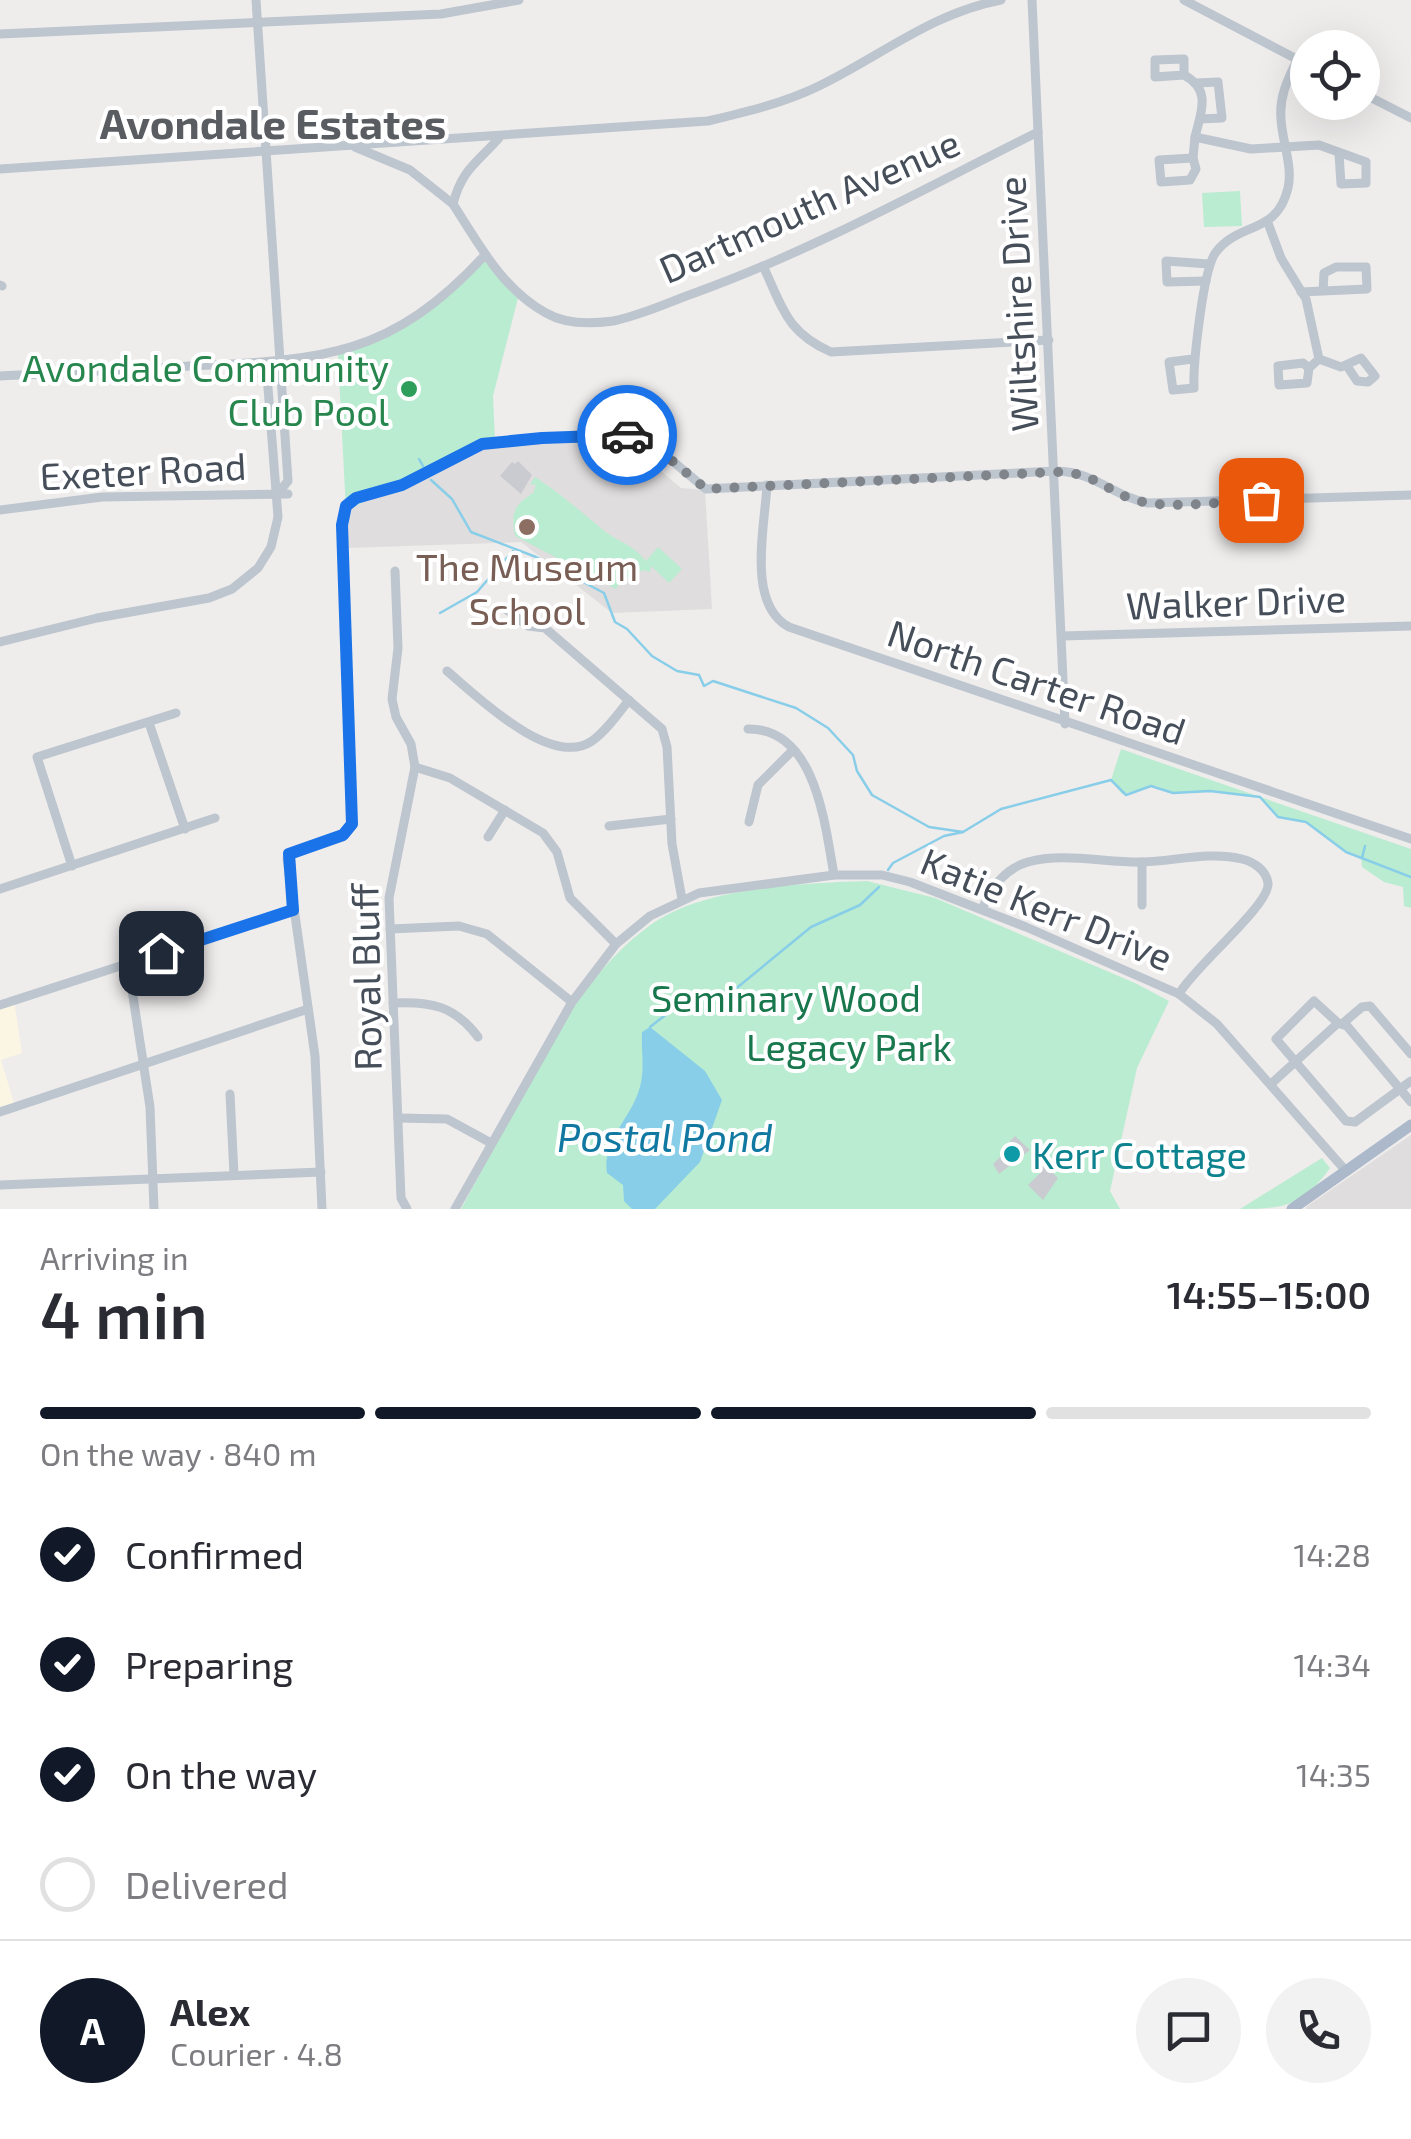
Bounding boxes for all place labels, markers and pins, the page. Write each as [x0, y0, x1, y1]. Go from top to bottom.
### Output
place label: Avondale Community Club Pool [22, 344, 389, 434]
marker: Avondale Community Club Pool [398, 378, 420, 400]
pin [1219, 458, 1304, 543]
marker: The Museum School [516, 516, 538, 538]
place label: The Museum School [416, 543, 638, 633]
pin [119, 911, 204, 996]
place label: Kerr Cottage [1032, 1131, 1247, 1177]
marker: Kerr Cottage [1001, 1143, 1023, 1165]

